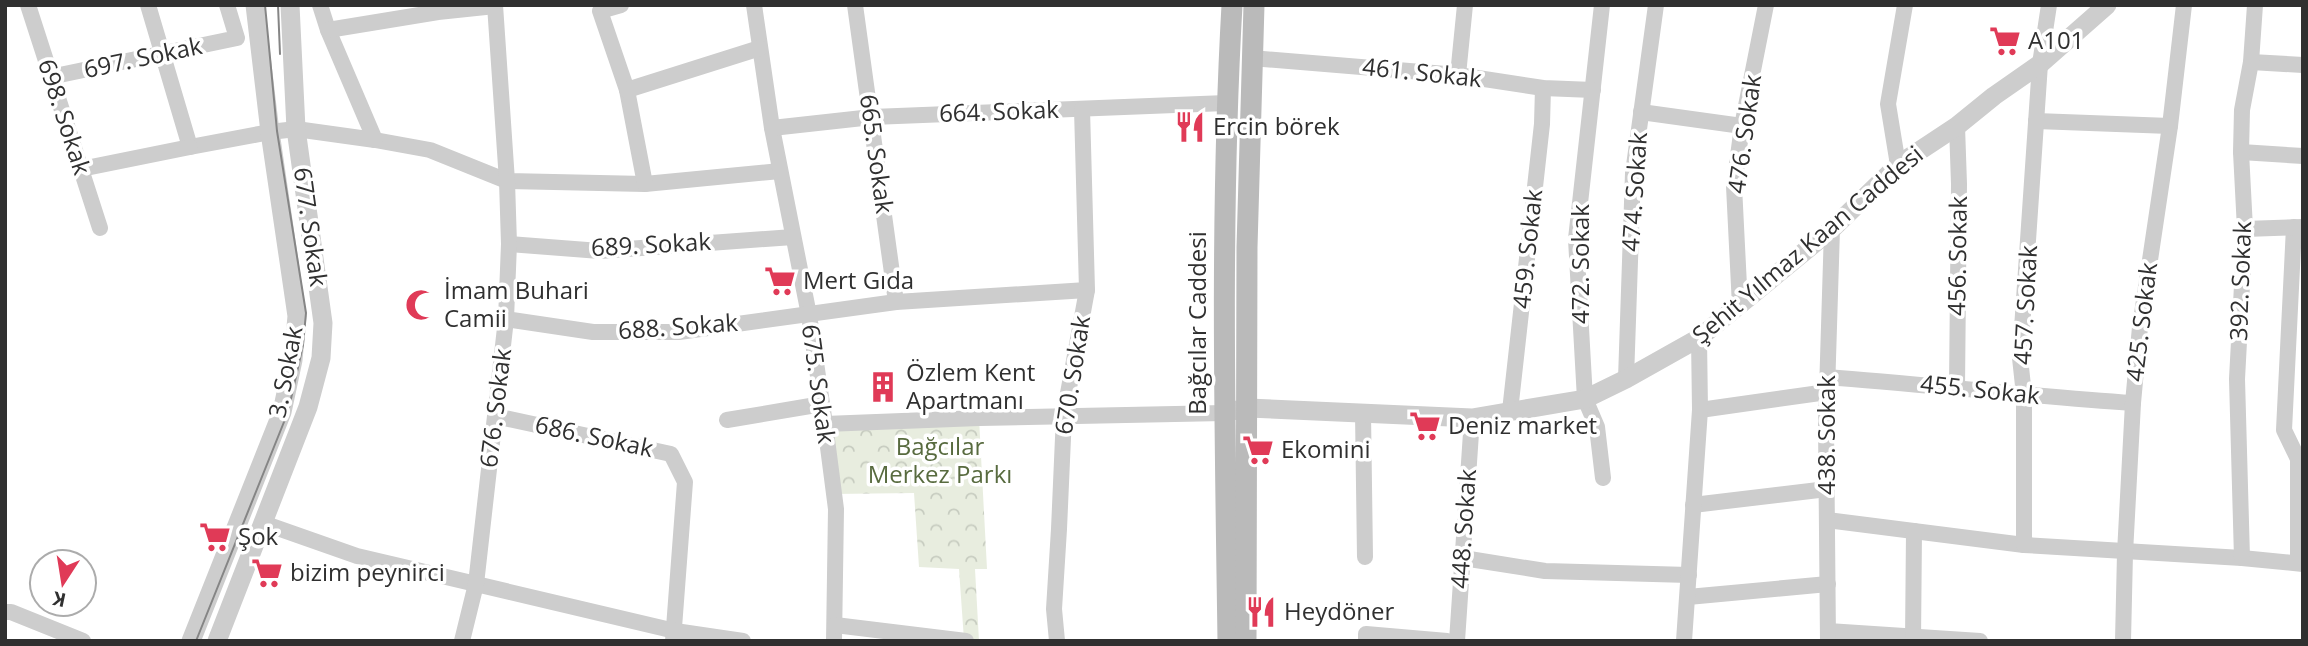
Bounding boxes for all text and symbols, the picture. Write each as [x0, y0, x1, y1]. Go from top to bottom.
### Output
place label: A101 [2028, 23, 2084, 56]
supermarket icon: A101 [1988, 24, 2022, 58]
street label: 697. Sokak [81, 28, 205, 85]
street label: 461. Sokak [1361, 49, 1484, 94]
street label: 698. Sokak [31, 54, 100, 179]
street label: 476. Sokak [1719, 72, 1768, 195]
street label: 665. Sokak [853, 92, 902, 216]
street label: 664. Sokak [938, 92, 1060, 129]
place label: Ercin börek [1213, 109, 1340, 142]
restaurant icon: Ercin börek [1173, 110, 1207, 144]
street label: 474. Sokak [1613, 131, 1654, 253]
street label: Şehit Yılmaz Kaan Caddesi [1685, 137, 1929, 350]
street label: 677. Sokak [287, 165, 336, 289]
street label: 459. Sokak [1504, 187, 1549, 310]
street label: 456. Sokak [1939, 195, 1974, 316]
street label: 472. Sokak [1563, 204, 1596, 324]
street label: 392. Sokak [2221, 220, 2258, 341]
street label: 689. Sokak [590, 224, 712, 263]
street label: Bağcılar Caddesi [1180, 231, 1213, 415]
street label: 457. Sokak [2005, 244, 2044, 366]
street label: 425. Sokak [2117, 260, 2164, 383]
place label: Mert Gıda [803, 263, 914, 296]
supermarket icon: Mert Gıda [763, 264, 797, 298]
place label: İmam Buhari Camii [444, 273, 589, 334]
mosque icon: İmam Buhari Camii [404, 288, 438, 322]
street label: 688. Sokak [617, 305, 739, 346]
street label: 670. Sokak [1046, 313, 1097, 437]
street label: 675. Sokak [795, 322, 844, 446]
street label: 3. Sokak [260, 323, 310, 420]
street label: 676. Sokak [471, 346, 518, 469]
place label: Özlem Kent Apartmanı [906, 355, 1035, 416]
street label: 455. Sokak [1919, 366, 2042, 411]
building icon: Özlem Kent Apartmanı [866, 370, 900, 404]
street label: 438. Sokak [1809, 375, 1842, 495]
street label: 686. Sokak [532, 407, 657, 464]
place label: Deniz market [1448, 408, 1597, 441]
supermarket icon: Deniz market [1408, 409, 1442, 443]
park label: Bağcılar Merkez Parkı [868, 429, 1012, 490]
place label: Ekomini [1281, 432, 1370, 465]
supermarket icon: Ekomini [1241, 433, 1275, 467]
street label: 448. Sokak [1442, 468, 1483, 590]
place label: Şok [238, 519, 279, 552]
supermarket icon: Şok [198, 520, 232, 554]
north arrow [28, 548, 98, 618]
place label: bizim peynirci [290, 555, 445, 588]
supermarket icon: bizim peynirci [250, 556, 284, 590]
text: K [50, 586, 68, 614]
place label: Heydöner [1284, 594, 1395, 627]
restaurant icon: Heydöner [1244, 595, 1278, 629]

